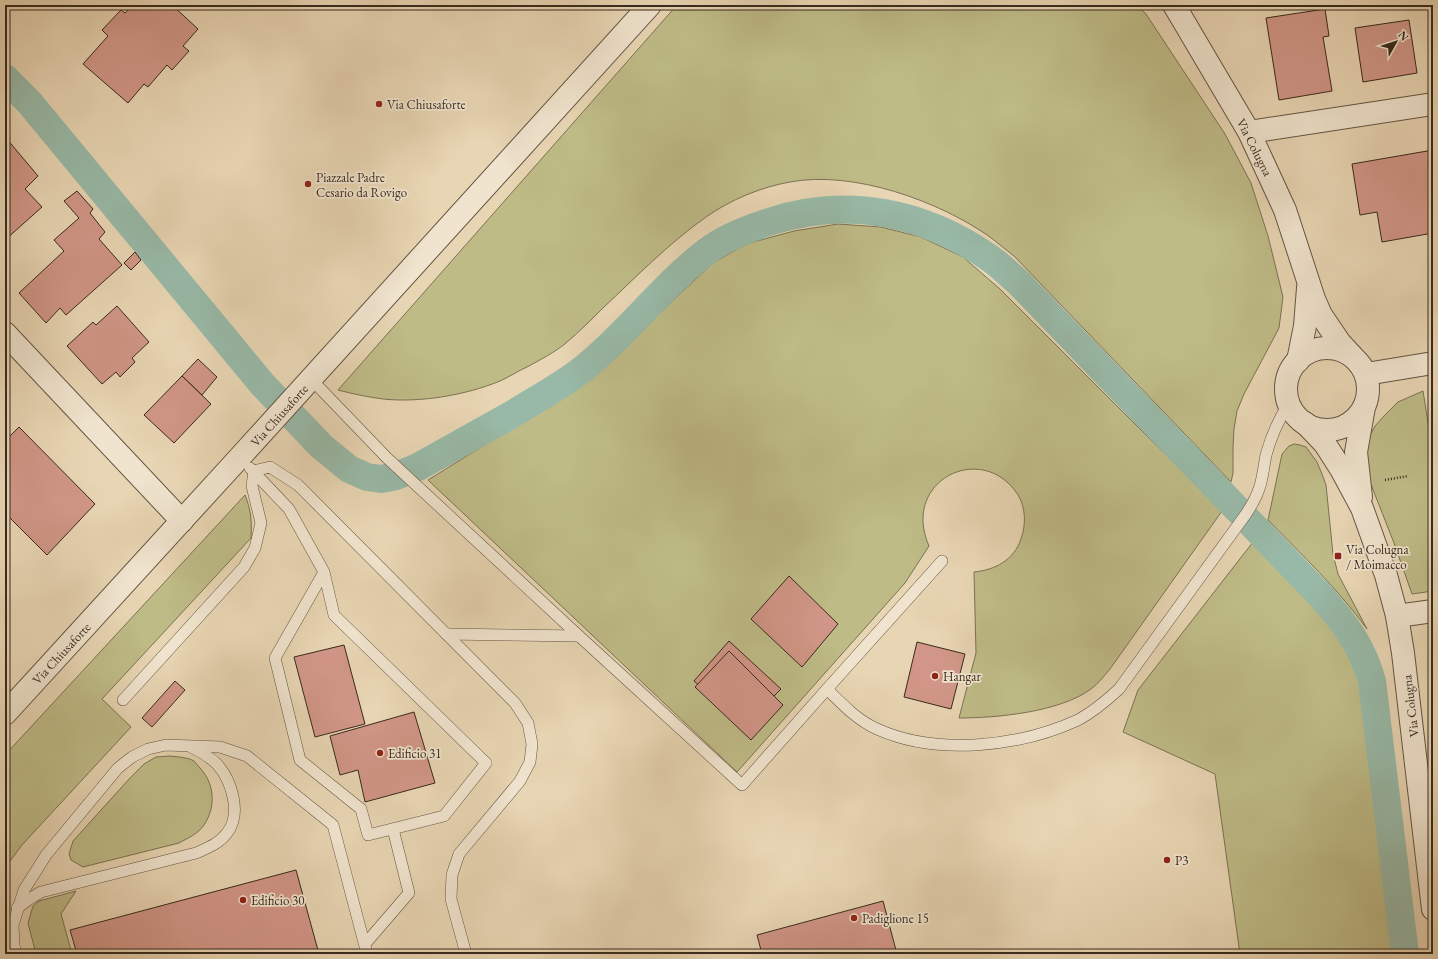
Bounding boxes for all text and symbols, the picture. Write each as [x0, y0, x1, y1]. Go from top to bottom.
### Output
north arrow [1376, 22, 1416, 62]
text: N [1396, 28, 1412, 44]
place label: Via Chiusaforte [387, 96, 466, 113]
marker: Via Chiusaforte [374, 99, 384, 109]
street label: Via Colugna [1233, 115, 1277, 180]
place label: Piazzale Padre Cesario da Rovigo [316, 169, 407, 201]
marker: Piazzale Padre Cesario da Rovigo [303, 179, 313, 189]
street label: Via Chiusaforte [247, 380, 312, 450]
place label: Via Colugna / Moimacco [1346, 541, 1409, 573]
marker: Via Colugna / Moimacco [1333, 551, 1343, 561]
street label: Via Chiusaforte [28, 619, 94, 688]
place label: Hangar [943, 668, 981, 685]
marker: Hangar [930, 671, 940, 681]
street label: Via Colugna [1398, 673, 1423, 738]
place label: Edificio 31 [388, 745, 442, 762]
marker: Edificio 31 [375, 748, 385, 758]
place label: P3 [1175, 852, 1188, 869]
marker: P3 [1162, 855, 1172, 865]
place label: Edificio 30 [251, 892, 305, 909]
marker: Edificio 30 [238, 895, 248, 905]
place label: Padiglione 15 [862, 910, 929, 927]
marker: Padiglione 15 [849, 913, 859, 923]

